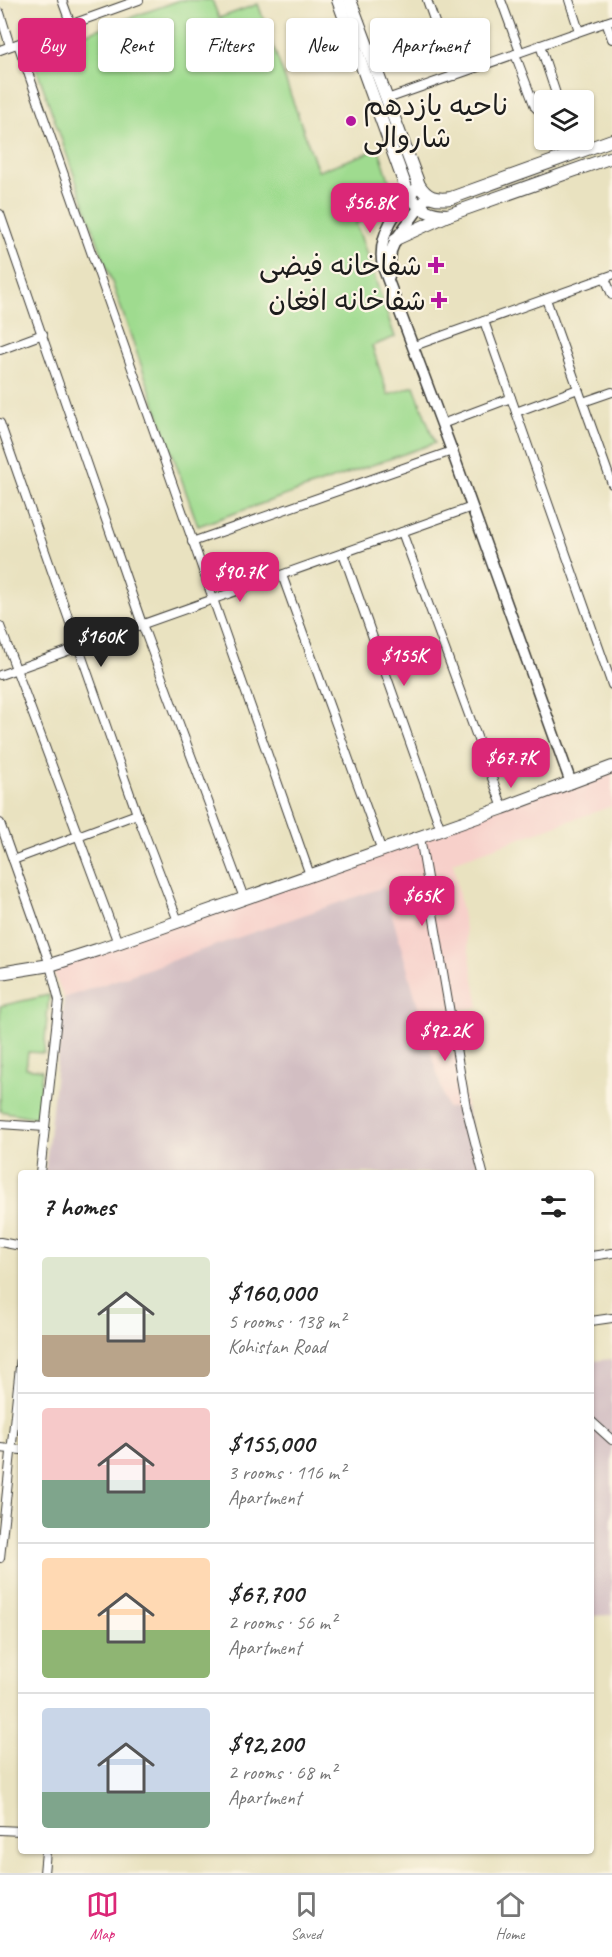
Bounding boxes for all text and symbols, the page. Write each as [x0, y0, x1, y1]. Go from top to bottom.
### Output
chip: Buy [18, 18, 86, 72]
chip: Rent [98, 18, 174, 72]
chip: Filters [186, 18, 274, 72]
chip: New [286, 18, 358, 72]
chip: Apartment [370, 18, 490, 72]
place label: ناحیه یازدهم شاروالی [363, 88, 508, 155]
map controls [534, 90, 594, 150]
button: layers [534, 90, 594, 150]
marker: ناحیه یازدهم شاروالی [344, 114, 358, 128]
pin: $56.8K [321, 183, 419, 234]
text: $56.8K [345, 190, 395, 215]
place label: شفاخانه فیضی [259, 248, 422, 283]
marker: شفاخانه فیضی [427, 256, 445, 274]
place label: شفاخانه افغان [268, 283, 426, 318]
marker: شفاخانه افغان [430, 291, 448, 309]
pin: $90.7K [191, 552, 289, 603]
text: $90.7K [215, 559, 265, 584]
pin: $160K [59, 617, 143, 668]
text: $160K [78, 624, 124, 649]
pin: $155K [362, 636, 446, 687]
text: $155K [381, 643, 427, 668]
pin: $67.7K [462, 738, 560, 789]
text: $67.7K [486, 745, 536, 770]
pin: $65K [386, 876, 458, 927]
text: $65K [403, 883, 441, 908]
pin: $92.2K [396, 1011, 494, 1062]
text: $92.2K [420, 1018, 470, 1043]
text: 7 homes [42, 1190, 115, 1223]
icon: filters [537, 1190, 570, 1223]
text: $160,000 [228, 1276, 316, 1309]
icon: home [90, 1281, 162, 1353]
text: 5 rooms · 138 m² [228, 1309, 345, 1334]
text: Kohistan Road [228, 1334, 326, 1359]
text: $155,000 [228, 1427, 314, 1460]
icon: home [90, 1432, 162, 1504]
text: 3 rooms · 116 m² [228, 1460, 345, 1485]
text: Apartment [228, 1485, 301, 1510]
text: $67,700 [228, 1577, 304, 1610]
icon: home [90, 1582, 162, 1654]
text: 2 rooms · 56 m² [228, 1610, 336, 1635]
text: Apartment [228, 1635, 301, 1660]
text: $92,200 [228, 1727, 303, 1760]
icon: home [90, 1732, 162, 1804]
text: 2 rooms · 68 m² [228, 1760, 336, 1785]
text: Apartment [228, 1785, 301, 1810]
tab: Map [86, 1888, 119, 1944]
tab: Saved [290, 1888, 323, 1944]
tab: Home [494, 1888, 527, 1944]

